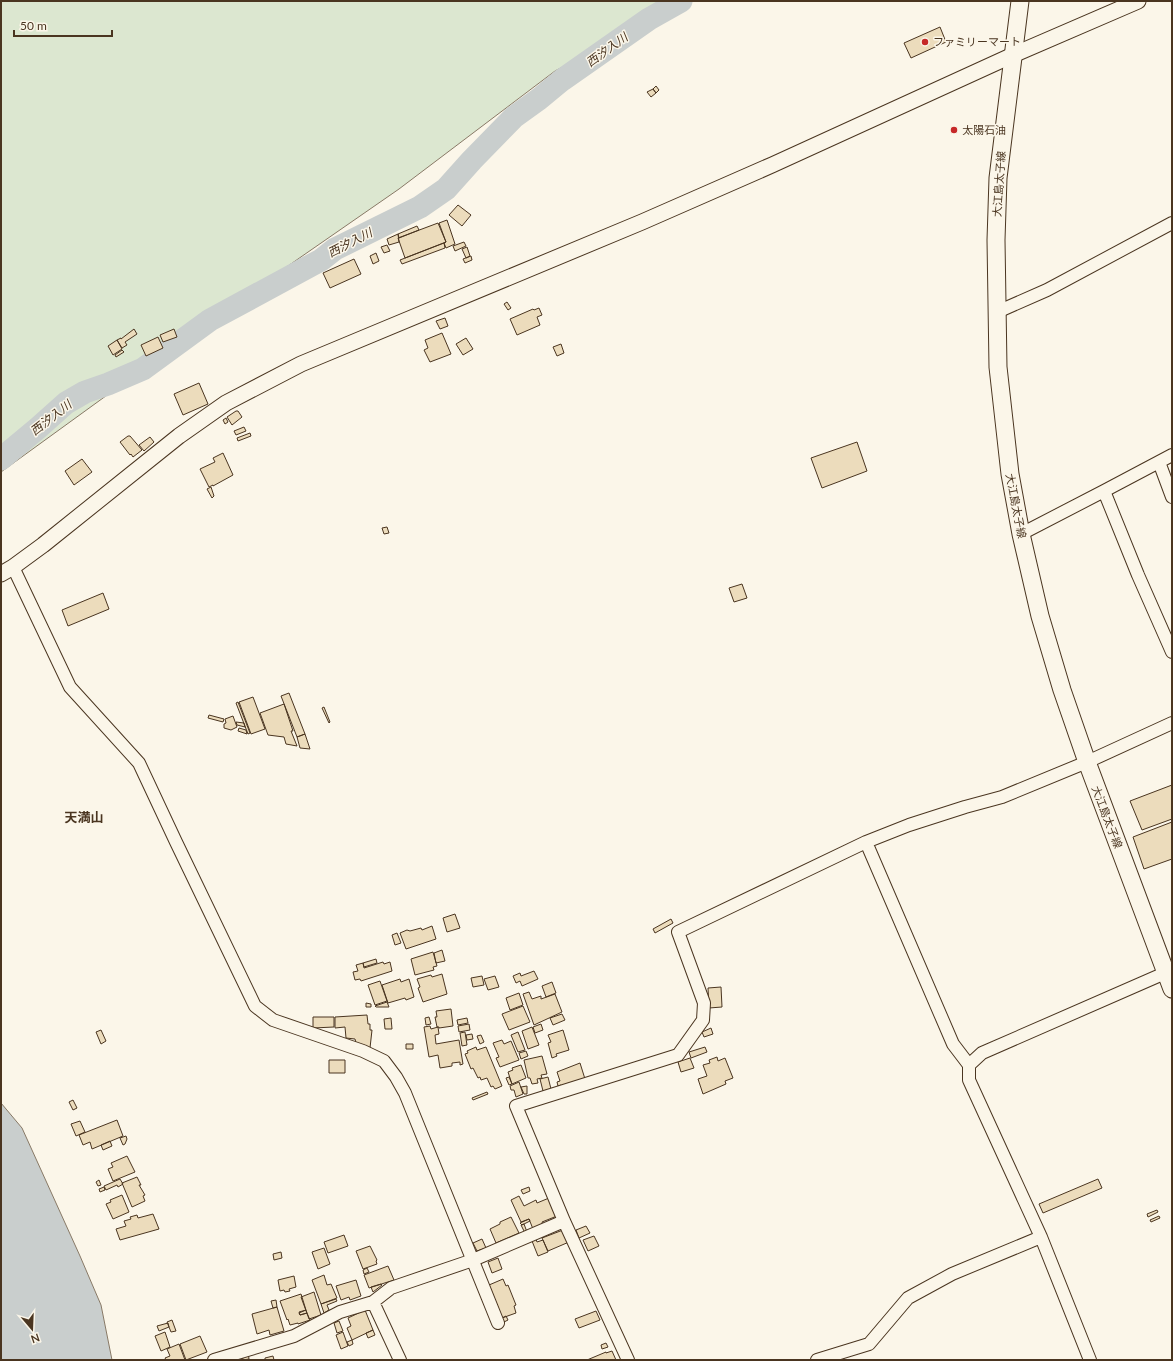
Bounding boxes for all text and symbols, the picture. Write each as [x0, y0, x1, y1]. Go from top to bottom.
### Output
scale bar [14, 12, 112, 38]
text: 50 m [20, 18, 47, 33]
water label: 西汐入川 [583, 28, 632, 70]
place label: ファミリーマート [933, 35, 1021, 48]
marker: ファミリーマート [920, 37, 930, 47]
place label: 太陽石油 [962, 123, 1006, 136]
marker: 太陽石油 [949, 125, 959, 135]
street label: 大江島太子線 [990, 151, 1007, 217]
water label: 西汐入川 [325, 224, 376, 260]
water label: 西汐入川 [27, 396, 76, 438]
street label: 大江島太子線 [1004, 472, 1029, 540]
street label: 大江島太子線 [1090, 784, 1125, 850]
district label: 天満山 [64, 809, 104, 825]
north arrow [12, 1309, 52, 1349]
text: N [29, 1331, 42, 1346]

